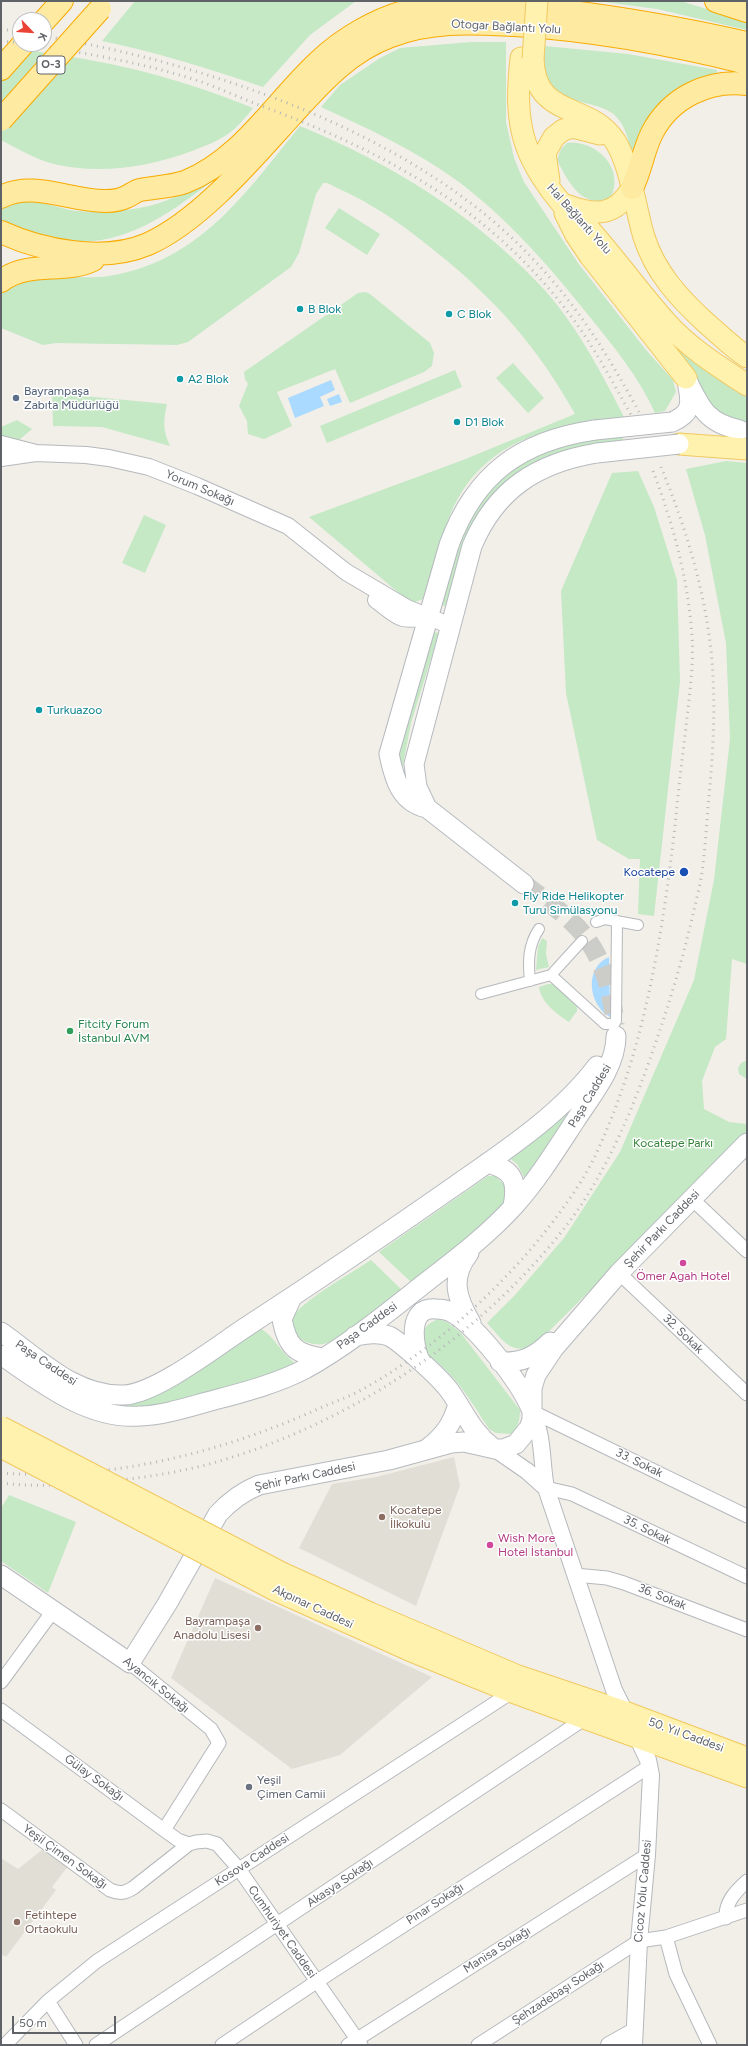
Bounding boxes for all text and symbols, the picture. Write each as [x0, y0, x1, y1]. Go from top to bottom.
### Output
north arrow [12, 12, 52, 52]
street label: Otogar Bağlantı Yolu [451, 17, 561, 37]
text: K [35, 31, 50, 43]
road number: O-3 [37, 56, 65, 74]
street label: Hal Bağlantı Yolu [544, 181, 614, 257]
place label: B Blok [308, 302, 341, 316]
marker: B Blok [295, 304, 305, 314]
place label: C Blok [457, 307, 491, 321]
marker: C Blok [444, 309, 454, 319]
place label: A2 Blok [188, 372, 229, 386]
marker: A2 Blok [175, 374, 185, 384]
place label: Bayrampaşa Zabıta Müdürlüğü [24, 384, 119, 412]
marker: Bayrampaşa Zabıta Müdürlüğü [11, 393, 21, 403]
place label: D1 Blok [465, 415, 504, 429]
marker: D1 Blok [452, 417, 462, 427]
street label: Yorum Sokağı [163, 467, 237, 509]
place label: Turkuazoo [47, 703, 102, 717]
marker: Turkuazoo [34, 705, 44, 715]
place label: Kocatepe [624, 865, 675, 879]
marker: Kocatepe [678, 866, 690, 878]
place label: Fly Ride Helikopter Turu Simülasyonu [523, 889, 624, 917]
marker: Fly Ride Helikopter Turu Simülasyonu [510, 898, 520, 908]
place label: Fitcity Forum İstanbul AVM [78, 1017, 150, 1045]
marker: Fitcity Forum İstanbul AVM [65, 1026, 75, 1036]
street label: Paşa Caddesi [565, 1062, 615, 1130]
park label: Kocatepe Parkı [633, 1136, 713, 1150]
street label: Şehir Parkı Caddesi [621, 1187, 703, 1271]
marker: Ömer Agah Hotel [678, 1258, 688, 1268]
place label: Ömer Agah Hotel [636, 1269, 730, 1283]
street label: Paşa Caddesi [334, 1299, 400, 1353]
street label: 32. Sokak [660, 1311, 706, 1357]
street label: Paşa Caddesi [12, 1337, 80, 1389]
street label: 33. Sokak [613, 1445, 665, 1481]
street label: Şehir Parkı Caddesi [253, 1459, 357, 1495]
place label: Kocatepe İlkokulu [390, 1503, 441, 1531]
marker: Kocatepe İlkokulu [377, 1512, 387, 1522]
street label: 35. Sokak [621, 1512, 673, 1548]
place label: Wish More Hotel İstanbul [498, 1531, 573, 1559]
marker: Wish More Hotel İstanbul [485, 1540, 495, 1550]
street label: 36. Sokak [636, 1581, 688, 1613]
street label: Akpınar Caddesi [270, 1582, 356, 1632]
place label: Bayrampaşa Anadolu Lisesi [173, 1614, 250, 1642]
marker: Bayrampaşa Anadolu Lisesi [253, 1623, 263, 1633]
street label: Ayancık Sokağı [120, 1654, 192, 1716]
street label: 50. Yıl Caddesi [646, 1715, 726, 1755]
street label: Gülay Sokağı [62, 1752, 126, 1804]
place label: Yeşil Çimen Camii [257, 1773, 325, 1801]
marker: Yeşil Çimen Camii [244, 1782, 254, 1792]
street label: Yeşil Çimen Sokağı [20, 1822, 110, 1892]
street label: Kosova Caddesi [212, 1831, 292, 1889]
street label: Cicoz Yolu Caddesi [631, 1839, 655, 1943]
street label: Akasya Sokağı [304, 1856, 376, 1910]
street label: Pınar Sokağı [404, 1880, 466, 1928]
street label: Cumhuriyet Caddesi [245, 1883, 319, 1981]
place label: Fetihtepe Ortaokulu [25, 1908, 78, 1936]
marker: Fetihtepe Ortaokulu [12, 1917, 22, 1927]
street label: Manisa Sokağı [461, 1924, 533, 1976]
street label: Şehzadebaşı Sokağı [509, 1958, 607, 2028]
scale bar [14, 2008, 118, 2034]
text: 50 m [19, 2016, 47, 2030]

